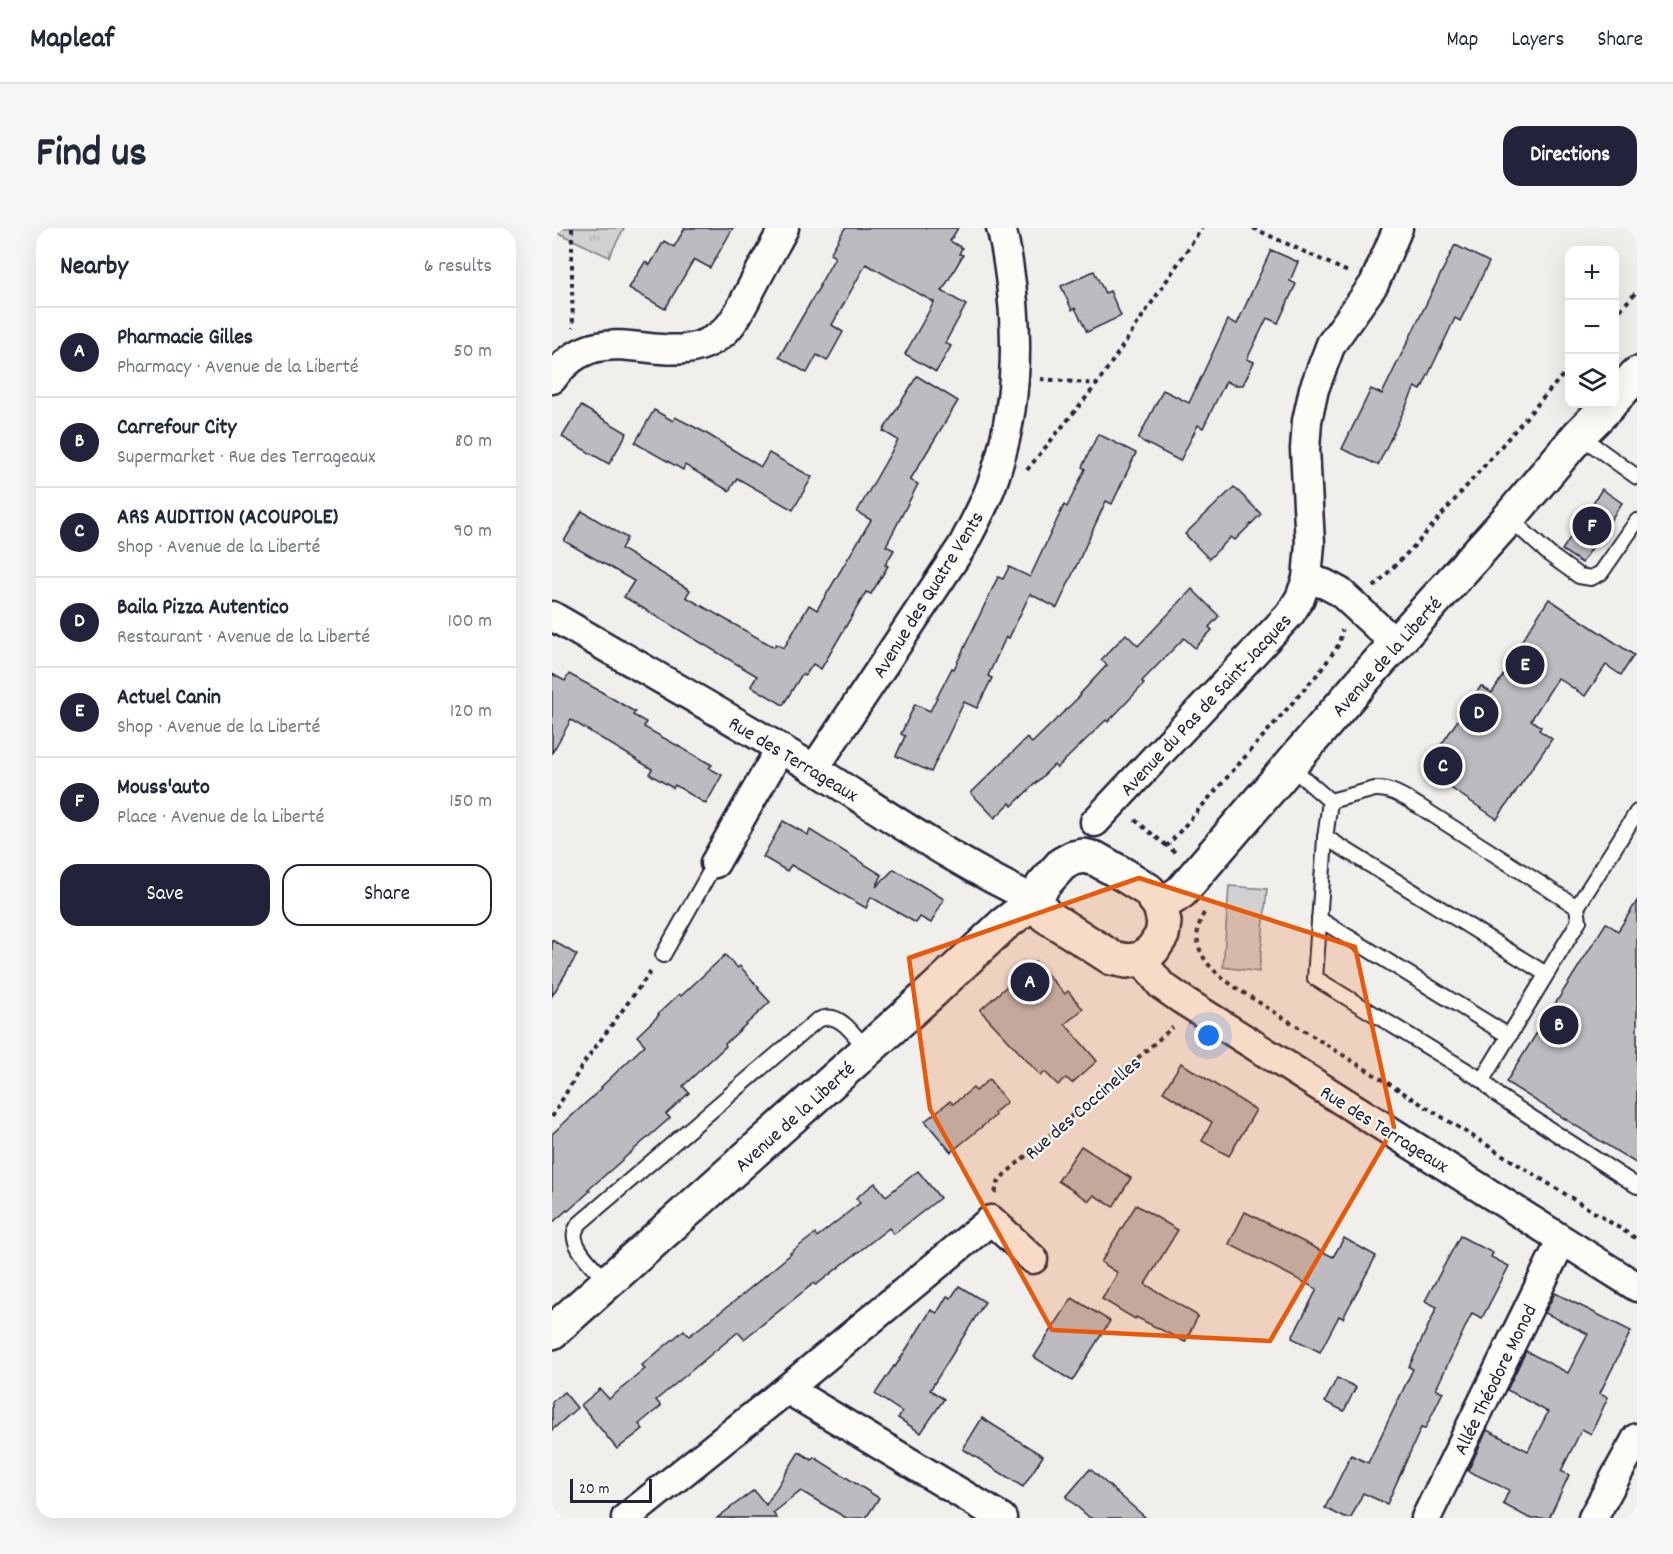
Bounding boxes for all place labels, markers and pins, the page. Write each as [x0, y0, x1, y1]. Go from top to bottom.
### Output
pin: F [1572, 504, 1612, 548]
pin: E [1506, 642, 1544, 688]
pin: D [1460, 690, 1498, 736]
pin: C [1424, 744, 1462, 788]
pin: A [1010, 960, 1050, 1005]
pin: B [1540, 1002, 1578, 1048]

